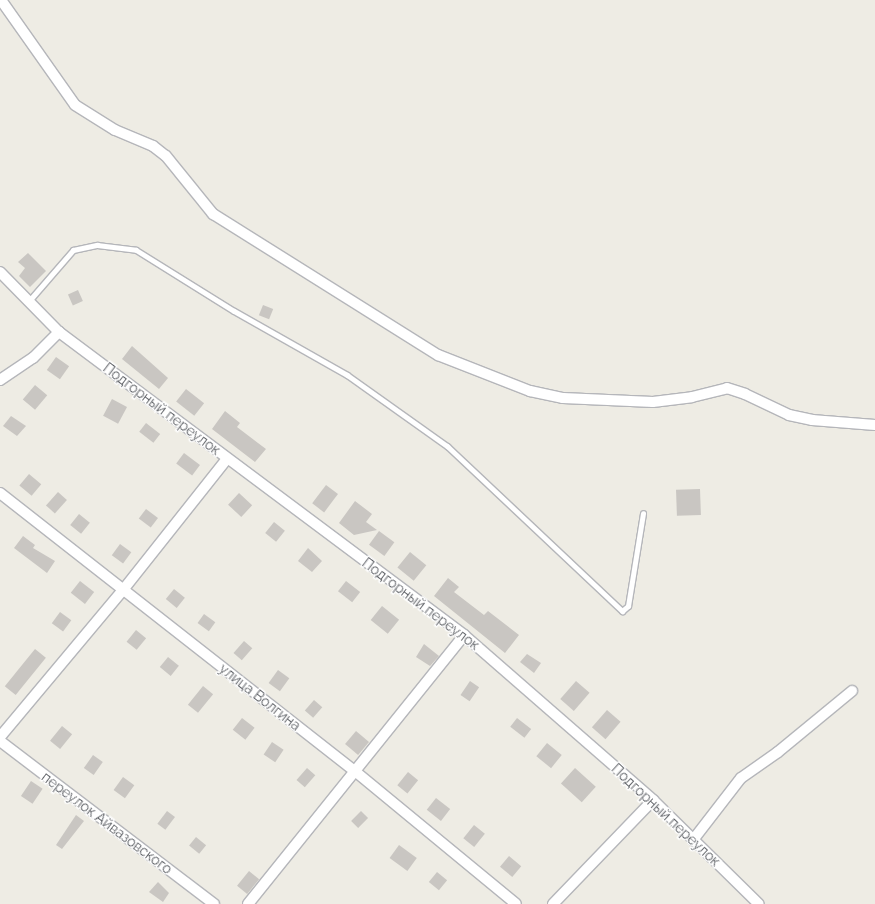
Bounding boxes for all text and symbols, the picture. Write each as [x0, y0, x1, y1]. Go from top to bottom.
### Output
street label: Подгорный переулок [100, 359, 224, 459]
street label: Подгорный переулок [359, 554, 483, 654]
street label: улица Волгина [216, 660, 304, 734]
street label: Подгорный переулок [608, 760, 724, 870]
street label: переулок Айвазовского [38, 768, 176, 878]

